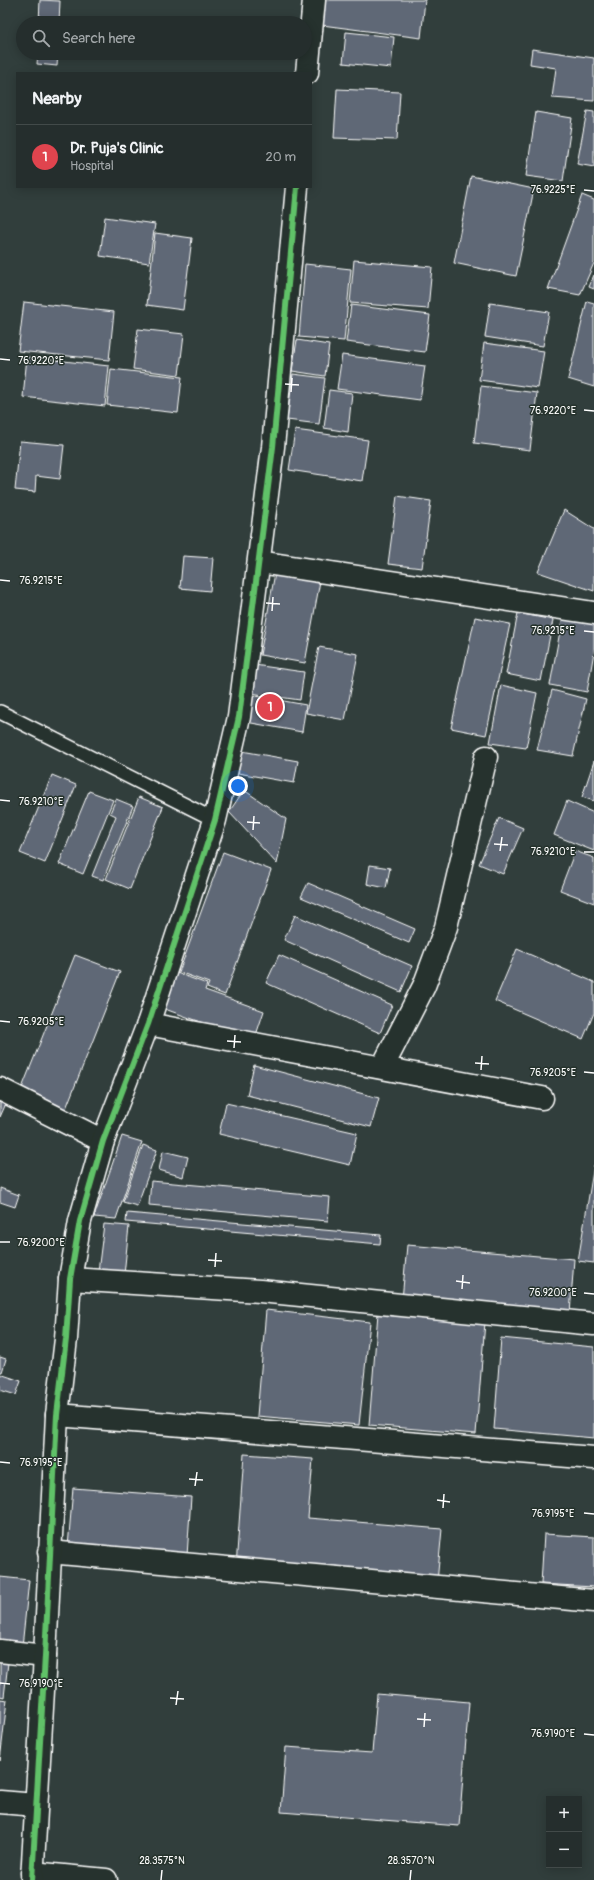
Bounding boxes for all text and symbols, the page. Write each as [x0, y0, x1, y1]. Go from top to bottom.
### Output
search box [16, 16, 312, 60]
icon: search [30, 27, 52, 49]
text: Search here [62, 29, 135, 48]
text: Nearby [32, 88, 81, 109]
text: Dr. Puja's Clinic [70, 139, 164, 158]
text: 1 [42, 149, 48, 165]
text: 20 m [265, 149, 296, 165]
text: Hospital [70, 158, 114, 174]
text: 76.9225°E [531, 184, 575, 196]
text: 76.9220°E [18, 355, 64, 367]
text: 76.9220°E [530, 405, 576, 417]
text: 76.9215°E [20, 575, 62, 587]
text: 76.9215°E [532, 625, 574, 637]
pin: 1 [257, 692, 283, 722]
your location [228, 776, 248, 796]
text: 76.9210°E [19, 796, 63, 808]
text: 76.9210°E [531, 846, 575, 858]
text: 76.9205°E [18, 1016, 64, 1028]
text: 76.9205°E [530, 1067, 576, 1079]
text: 76.9200°E [17, 1237, 65, 1249]
text: 76.9200°E [529, 1287, 577, 1299]
text: 76.9195°E [20, 1457, 62, 1469]
text: 76.9195°E [532, 1508, 574, 1520]
text: 76.9190°E [19, 1678, 63, 1690]
text: 76.9190°E [531, 1728, 575, 1740]
map controls [546, 1796, 582, 1868]
button: + [546, 1796, 582, 1832]
button: − [546, 1832, 582, 1868]
text: 28.3575°N [139, 1855, 185, 1867]
text: 28.3570°N [387, 1855, 435, 1867]

